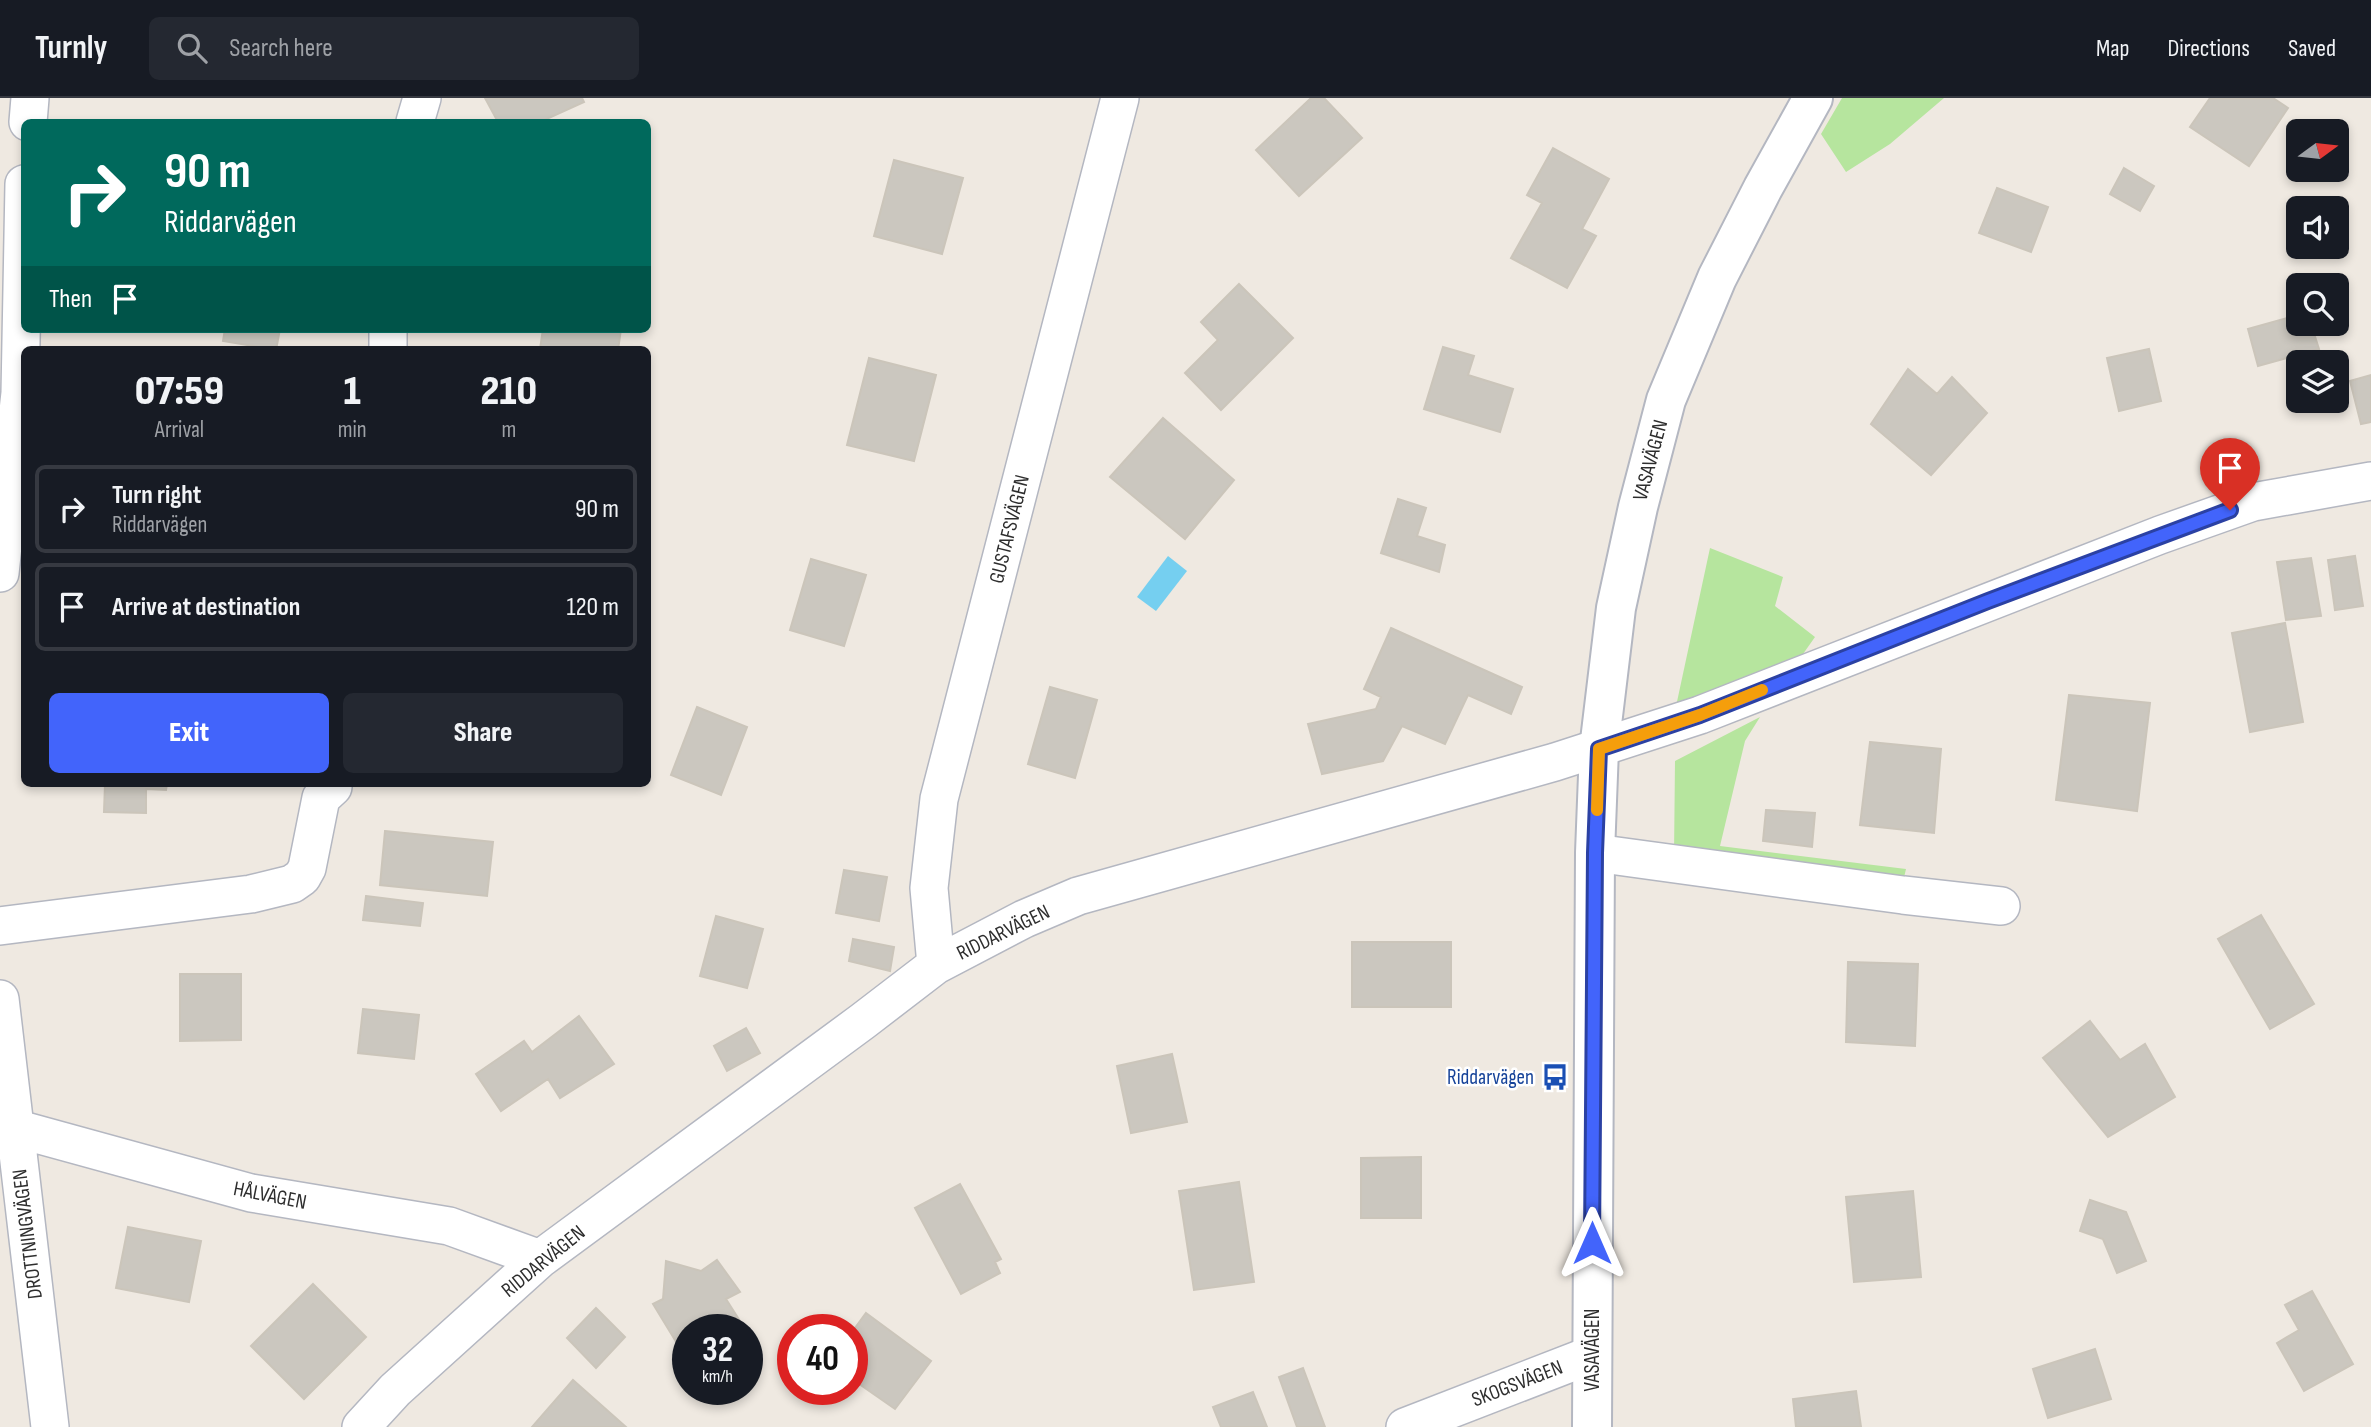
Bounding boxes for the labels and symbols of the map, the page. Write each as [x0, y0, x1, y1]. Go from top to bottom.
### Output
north arrow [2286, 119, 2348, 182]
street label: VASAVÄGEN [1628, 417, 1673, 503]
pin [2200, 438, 2260, 510]
street label: GUSTAFSVÄGEN [984, 472, 1035, 586]
street label: RIDDARVÄGEN [953, 899, 1054, 966]
bus stop icon: Riddarvägen [1540, 1062, 1570, 1092]
place label: Riddarvägen [1447, 1065, 1534, 1090]
street label: DROTTNINGVÄGEN [7, 1168, 48, 1300]
street label: HÅLVÄGEN [231, 1176, 309, 1215]
position arrow [1555, 1206, 1629, 1280]
street label: RIDDARVÄGEN [496, 1220, 590, 1303]
street label: VASAVÄGEN [1580, 1309, 1605, 1391]
speed limit sign: 40 [777, 1314, 868, 1405]
street label: SKOGSVÄGEN [1468, 1355, 1566, 1412]

